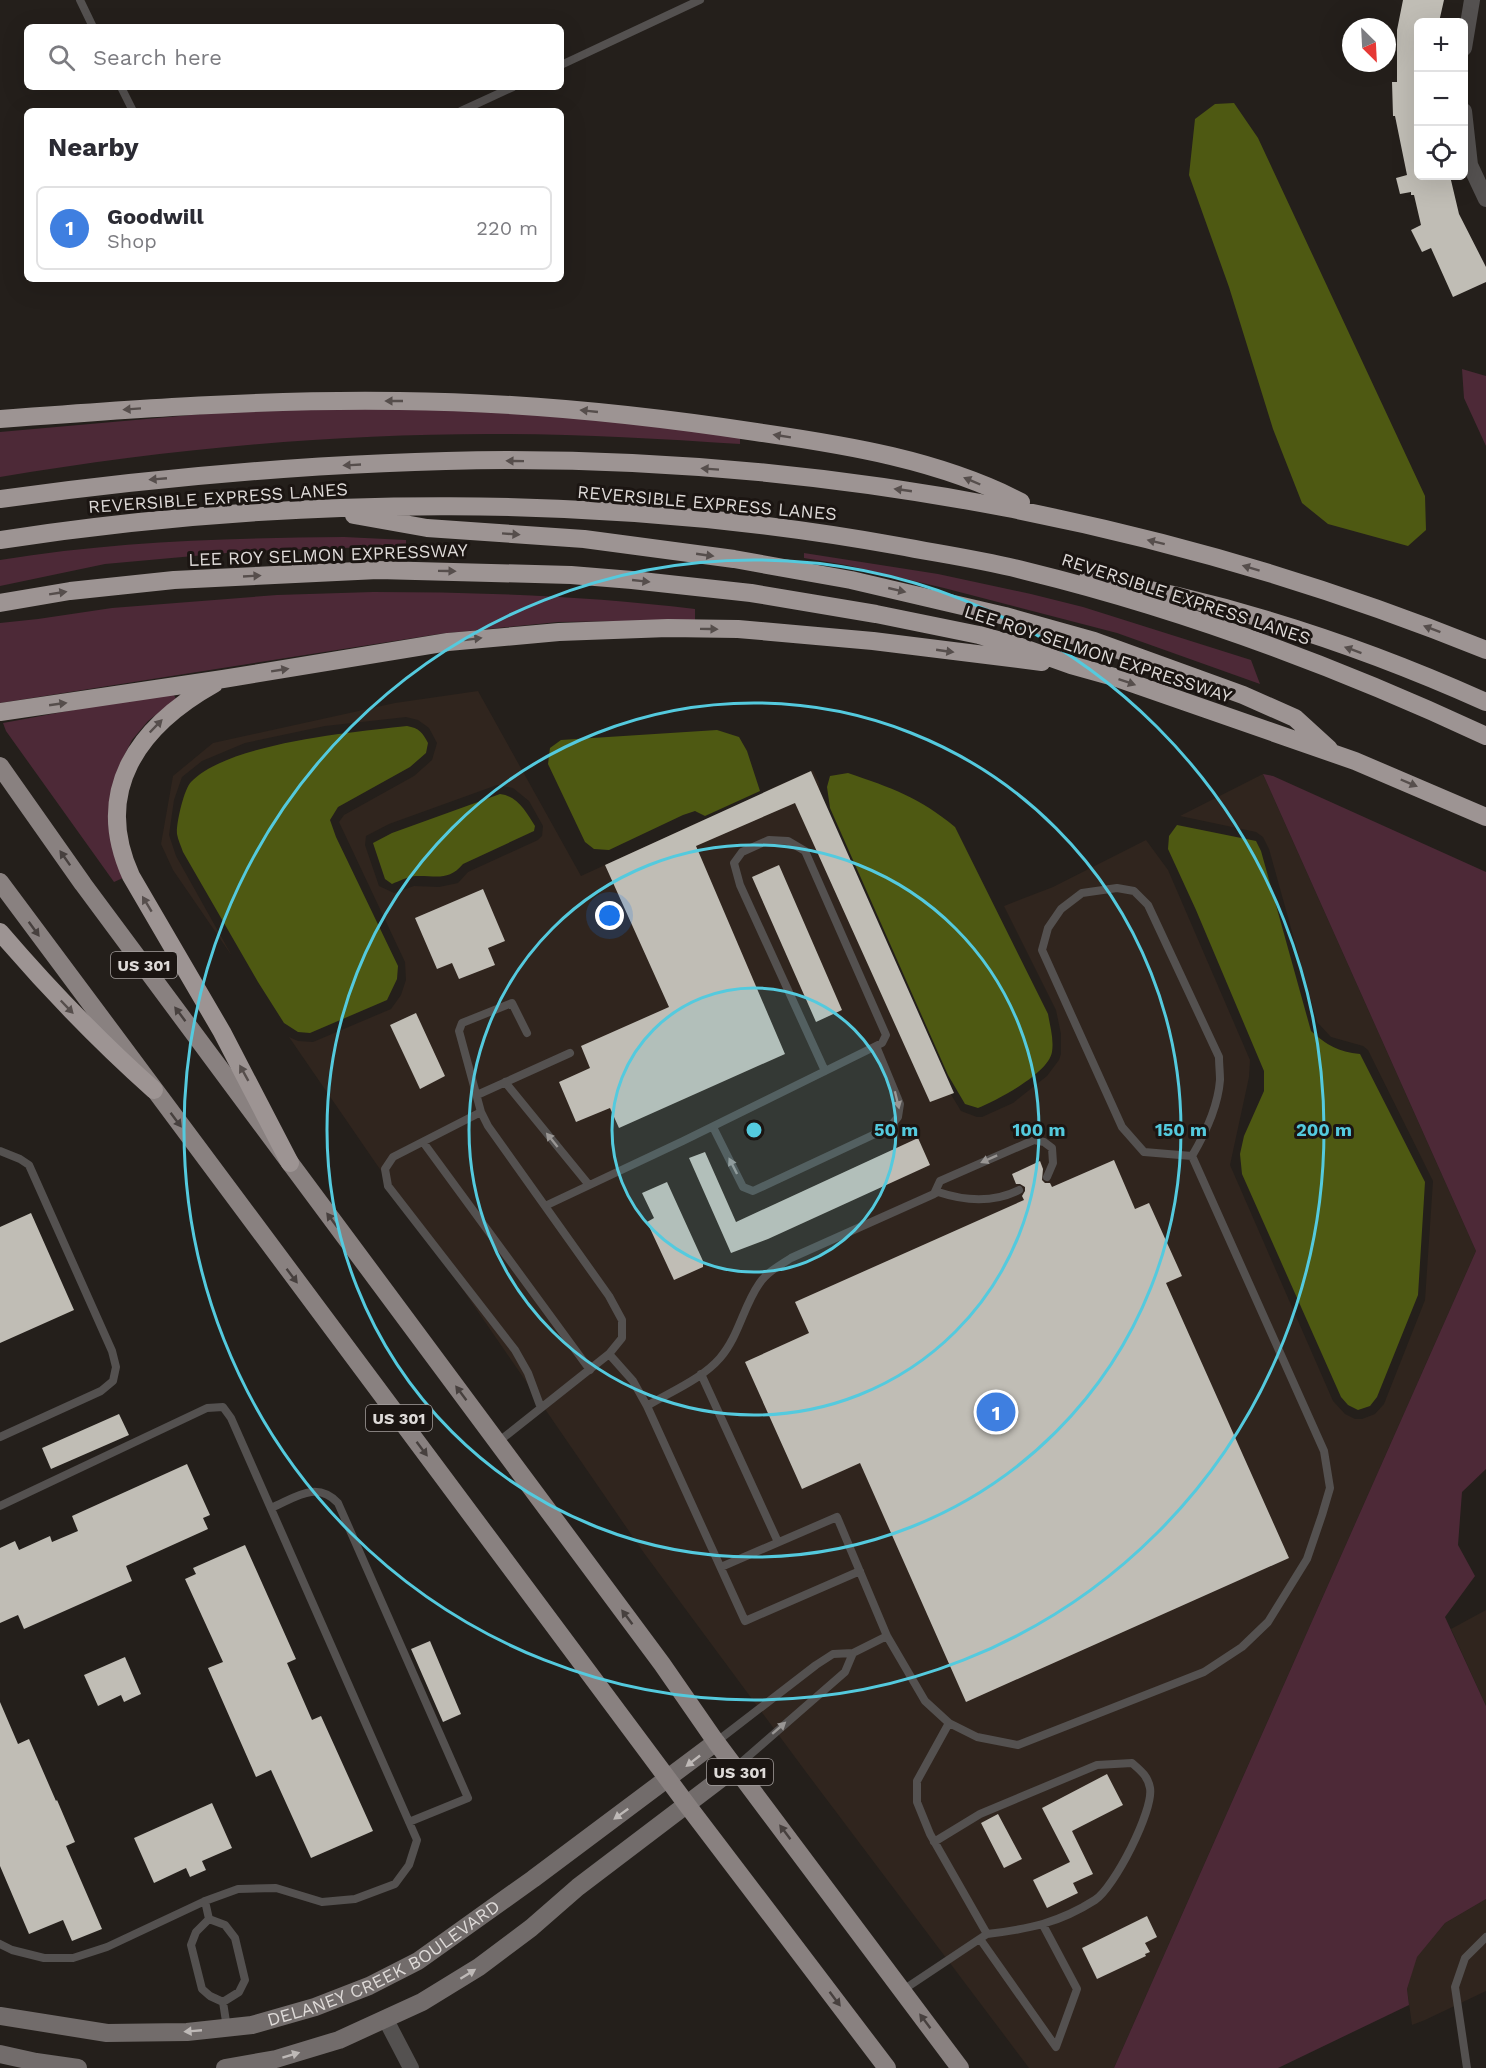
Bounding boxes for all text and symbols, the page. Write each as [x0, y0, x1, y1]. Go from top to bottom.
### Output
north arrow [1342, 18, 1396, 72]
map controls [1414, 18, 1468, 180]
button: + [1414, 18, 1468, 72]
search box [24, 24, 564, 90]
icon: search [45, 41, 78, 74]
text: Search here [93, 45, 222, 70]
button: − [1414, 72, 1468, 126]
button: locate [1414, 126, 1468, 180]
text: Nearby [48, 132, 139, 162]
text: Goodwill [107, 204, 204, 229]
text: 1 [65, 216, 74, 240]
text: 220 m [476, 216, 538, 240]
text: Shop [107, 229, 157, 253]
one-way arrow [385, 396, 404, 406]
one-way arrow [123, 404, 142, 414]
one-way arrow [580, 406, 599, 416]
one-way arrow [773, 431, 792, 440]
one-way arrow [505, 456, 524, 465]
one-way arrow [342, 460, 361, 469]
one-way arrow [700, 464, 719, 474]
one-way arrow [148, 474, 167, 484]
one-way arrow [963, 476, 981, 485]
street label: REVERSIBLE EXPRESS LANES [87, 478, 349, 517]
street label: REVERSIBLE EXPRESS LANES [576, 481, 838, 524]
one-way arrow [894, 486, 913, 495]
one-way arrow [502, 529, 521, 539]
one-way arrow [1147, 536, 1165, 546]
street label: LEE ROY SELMON EXPRESSWAY [188, 539, 469, 570]
street label: REVERSIBLE EXPRESS LANES [1059, 548, 1313, 649]
one-way arrow [696, 550, 715, 560]
one-way arrow [1242, 563, 1260, 572]
one-way arrow [437, 566, 456, 576]
one-way arrow [242, 571, 261, 580]
one-way arrow [632, 576, 651, 585]
one-way arrow [888, 586, 906, 596]
one-way arrow [48, 589, 67, 598]
street label: LEE ROY SELMON EXPRESSWAY [962, 600, 1235, 707]
one-way arrow [700, 624, 719, 634]
one-way arrow [1422, 624, 1440, 634]
one-way arrow [463, 635, 482, 644]
one-way arrow [1344, 645, 1362, 654]
one-way arrow [936, 646, 955, 656]
one-way arrow [271, 665, 290, 674]
one-way arrow [1118, 677, 1136, 687]
one-way arrow [49, 699, 68, 708]
one-way arrow [149, 720, 163, 734]
one-way arrow [1400, 778, 1418, 788]
one-way arrow [59, 850, 71, 865]
one-way arrow [142, 896, 153, 912]
your location [595, 901, 624, 930]
one-way arrow [28, 922, 40, 937]
road number: US 301 [111, 952, 177, 978]
one-way arrow [60, 999, 74, 1014]
one-way arrow [175, 1007, 187, 1022]
one-way arrow [239, 1065, 249, 1082]
one-way arrow [892, 1091, 902, 1109]
one-way arrow [169, 1112, 181, 1127]
text: 50 m [874, 1119, 918, 1140]
text: 100 m [1012, 1119, 1066, 1140]
text: 150 m [1155, 1119, 1207, 1140]
text: 200 m [1296, 1119, 1352, 1140]
centre of rings [744, 1120, 764, 1140]
one-way arrow [546, 1132, 559, 1148]
one-way arrow [980, 1155, 998, 1165]
one-way arrow [728, 1157, 738, 1175]
one-way arrow [327, 1212, 339, 1227]
one-way arrow [286, 1268, 298, 1283]
one-way arrow [455, 1386, 467, 1402]
pin: 1 [976, 1390, 1016, 1434]
road number: US 301 [366, 1405, 432, 1431]
one-way arrow [415, 1441, 427, 1456]
one-way arrow [622, 1610, 634, 1625]
one-way arrow [771, 1722, 786, 1735]
one-way arrow [685, 1754, 700, 1766]
road number: US 301 [707, 1759, 773, 1785]
one-way arrow [614, 1807, 629, 1819]
one-way arrow [779, 1824, 791, 1839]
street label: DELANEY CREEK BOULEVARD [265, 1895, 504, 2030]
one-way arrow [460, 1968, 476, 1979]
one-way arrow [829, 1991, 841, 2006]
one-way arrow [919, 2013, 932, 2029]
one-way arrow [183, 2026, 202, 2036]
one-way arrow [282, 2050, 300, 2059]

